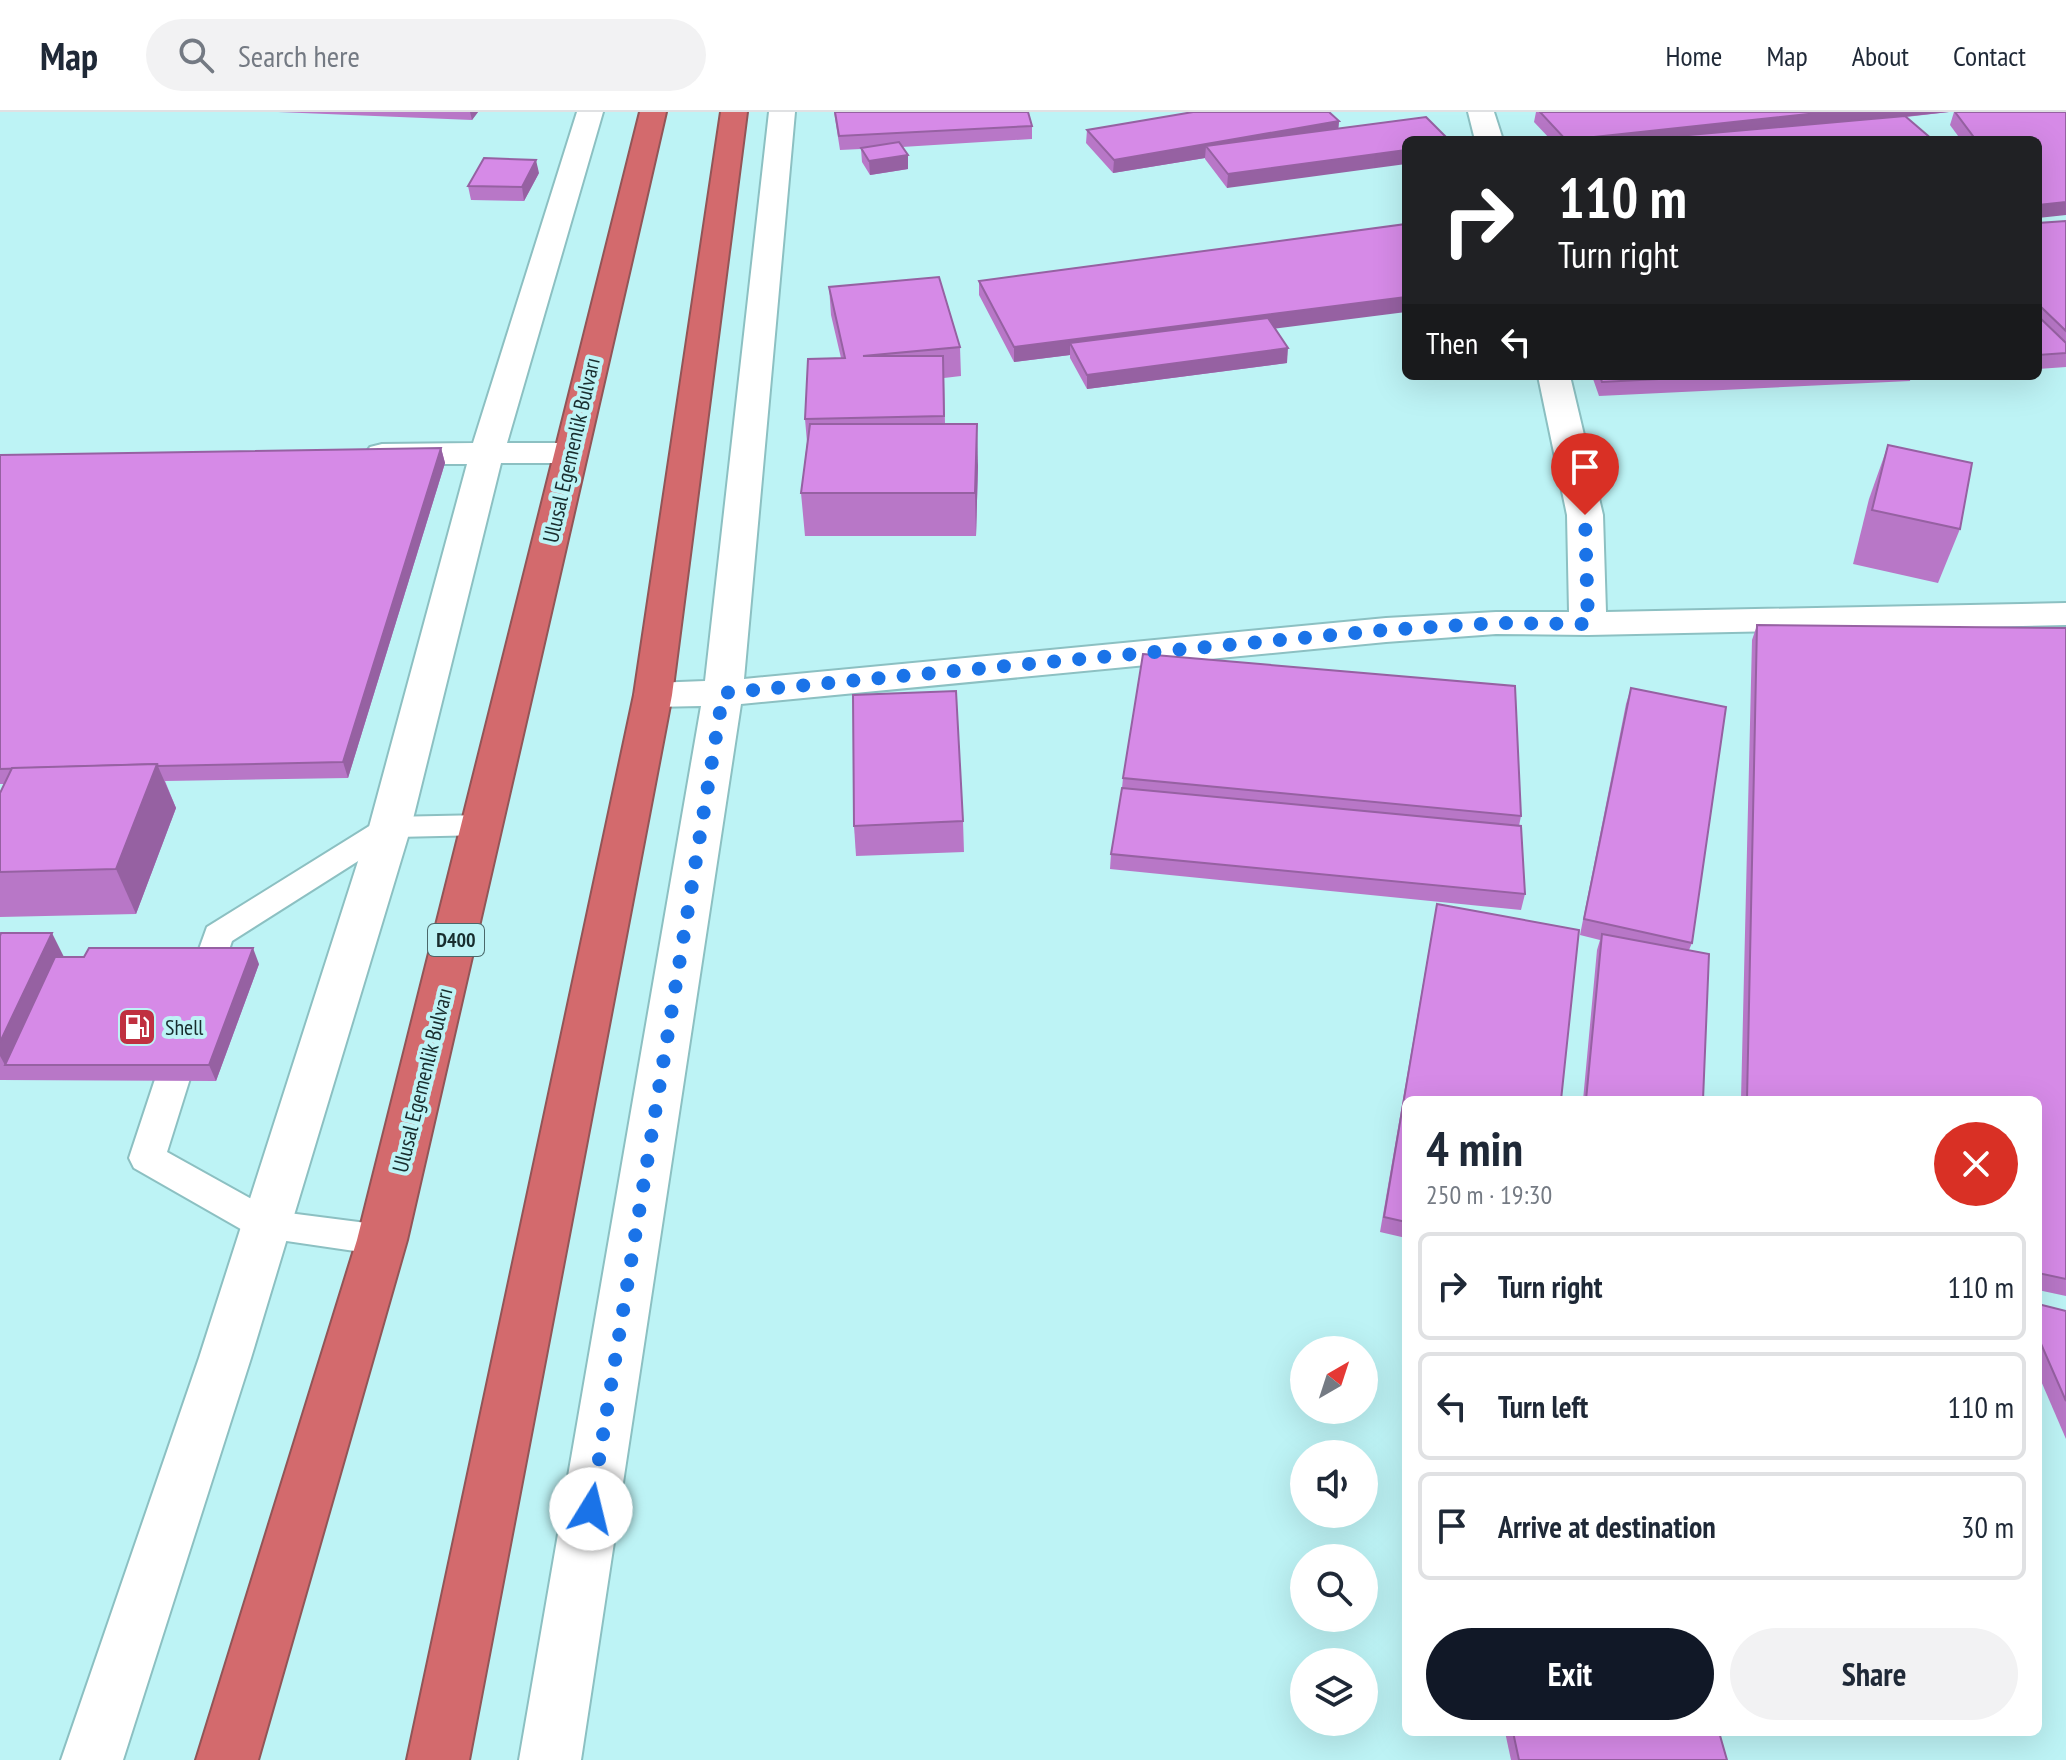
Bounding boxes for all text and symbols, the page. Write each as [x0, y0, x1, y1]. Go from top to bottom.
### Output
search box [146, 19, 706, 91]
text: Map [40, 31, 98, 80]
icon: search [174, 33, 218, 77]
text: Search here [238, 36, 360, 75]
text: Home [1666, 37, 1722, 74]
text: Map [1766, 37, 1808, 74]
text: About [1852, 37, 1909, 74]
text: Contact [1953, 37, 2026, 74]
text: 110 m [1558, 161, 1687, 233]
icon: right [1426, 168, 1530, 272]
text: Turn right [1558, 231, 1679, 278]
icon: left [1494, 320, 1538, 364]
text: Then [1426, 323, 1478, 362]
street label: Ulusal Egemenlik Bulvarı [536, 355, 606, 545]
pin [1551, 433, 1619, 515]
icon: arrive [1563, 445, 1607, 489]
road number: D400 [428, 924, 484, 956]
street label: Ulusal Egemenlik Bulvarı [386, 985, 458, 1175]
fuel station icon: Shell [116, 1006, 158, 1048]
place label: Shell [165, 1013, 204, 1041]
text: 4 min [1426, 1117, 1523, 1179]
button: close [1934, 1122, 2018, 1206]
text: 250 m · 19:30 [1426, 1178, 1552, 1211]
icon: right [1430, 1264, 1474, 1308]
text: Turn right [1498, 1267, 1602, 1306]
text: 110 m [1948, 1267, 2014, 1306]
north arrow [1290, 1336, 1378, 1424]
map controls [1290, 1336, 1378, 1736]
icon: left [1430, 1384, 1474, 1428]
text: Turn left [1498, 1387, 1588, 1426]
text: 110 m [1948, 1387, 2014, 1426]
button: sound [1290, 1440, 1378, 1528]
position arrow [549, 1467, 633, 1551]
icon: arrive [1430, 1504, 1474, 1548]
text: Arrive at destination [1498, 1507, 1716, 1546]
text: 30 m [1961, 1507, 2014, 1546]
button: search [1290, 1544, 1378, 1632]
button: Exit [1426, 1628, 1714, 1720]
button: Share [1730, 1628, 2018, 1720]
button: layers [1290, 1648, 1378, 1736]

